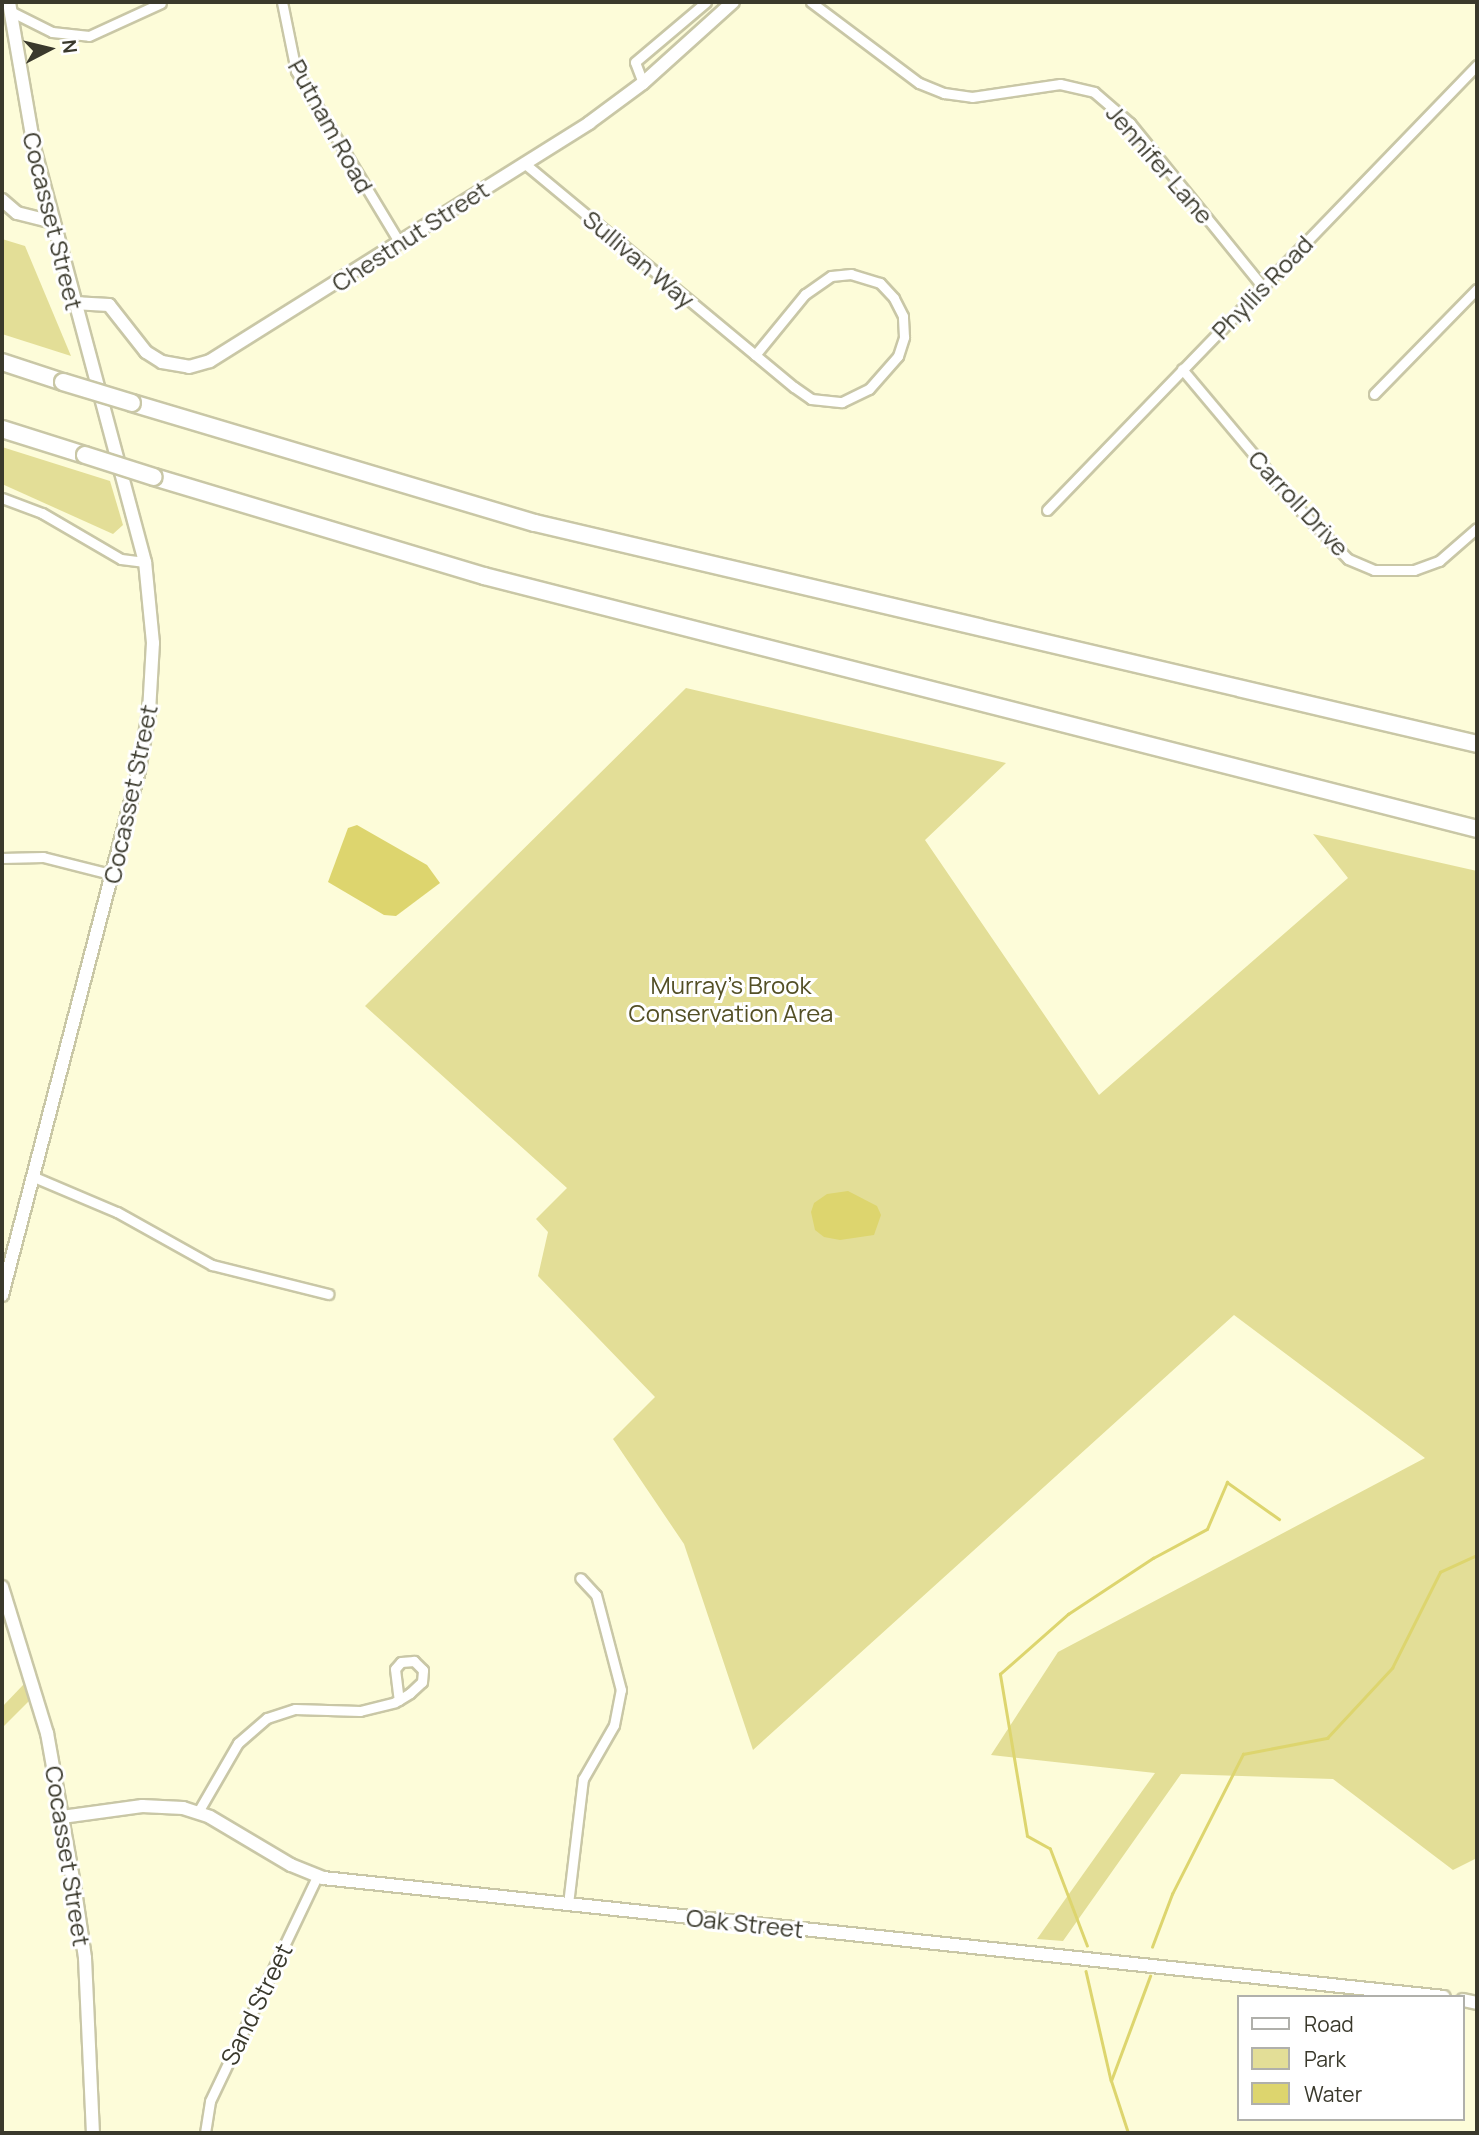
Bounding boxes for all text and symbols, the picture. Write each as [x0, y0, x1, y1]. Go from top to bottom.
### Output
north arrow [14, 14, 84, 84]
text: N [56, 38, 84, 55]
street label: Putnam Road [283, 54, 379, 198]
street label: Jennifer Lane [1101, 99, 1219, 229]
street label: Cocasset Street [17, 129, 89, 313]
street label: Chestnut Street [326, 175, 494, 297]
street label: Sullivan Way [578, 204, 700, 314]
street label: Phyllis Road [1206, 229, 1318, 345]
street label: Carroll Drive [1243, 444, 1355, 562]
street label: Cocasset Street [97, 702, 163, 886]
park label: Murray's Brook Conservation Area [629, 971, 833, 1027]
street label: Cocasset Street [40, 1764, 96, 1948]
street label: Oak Street [685, 1903, 805, 1943]
street label: Sand Street [214, 1938, 298, 2070]
legend [1238, 1995, 1465, 2121]
text: Road [1304, 2010, 1354, 2038]
text: Park [1304, 2045, 1346, 2073]
text: Water [1304, 2080, 1362, 2108]

